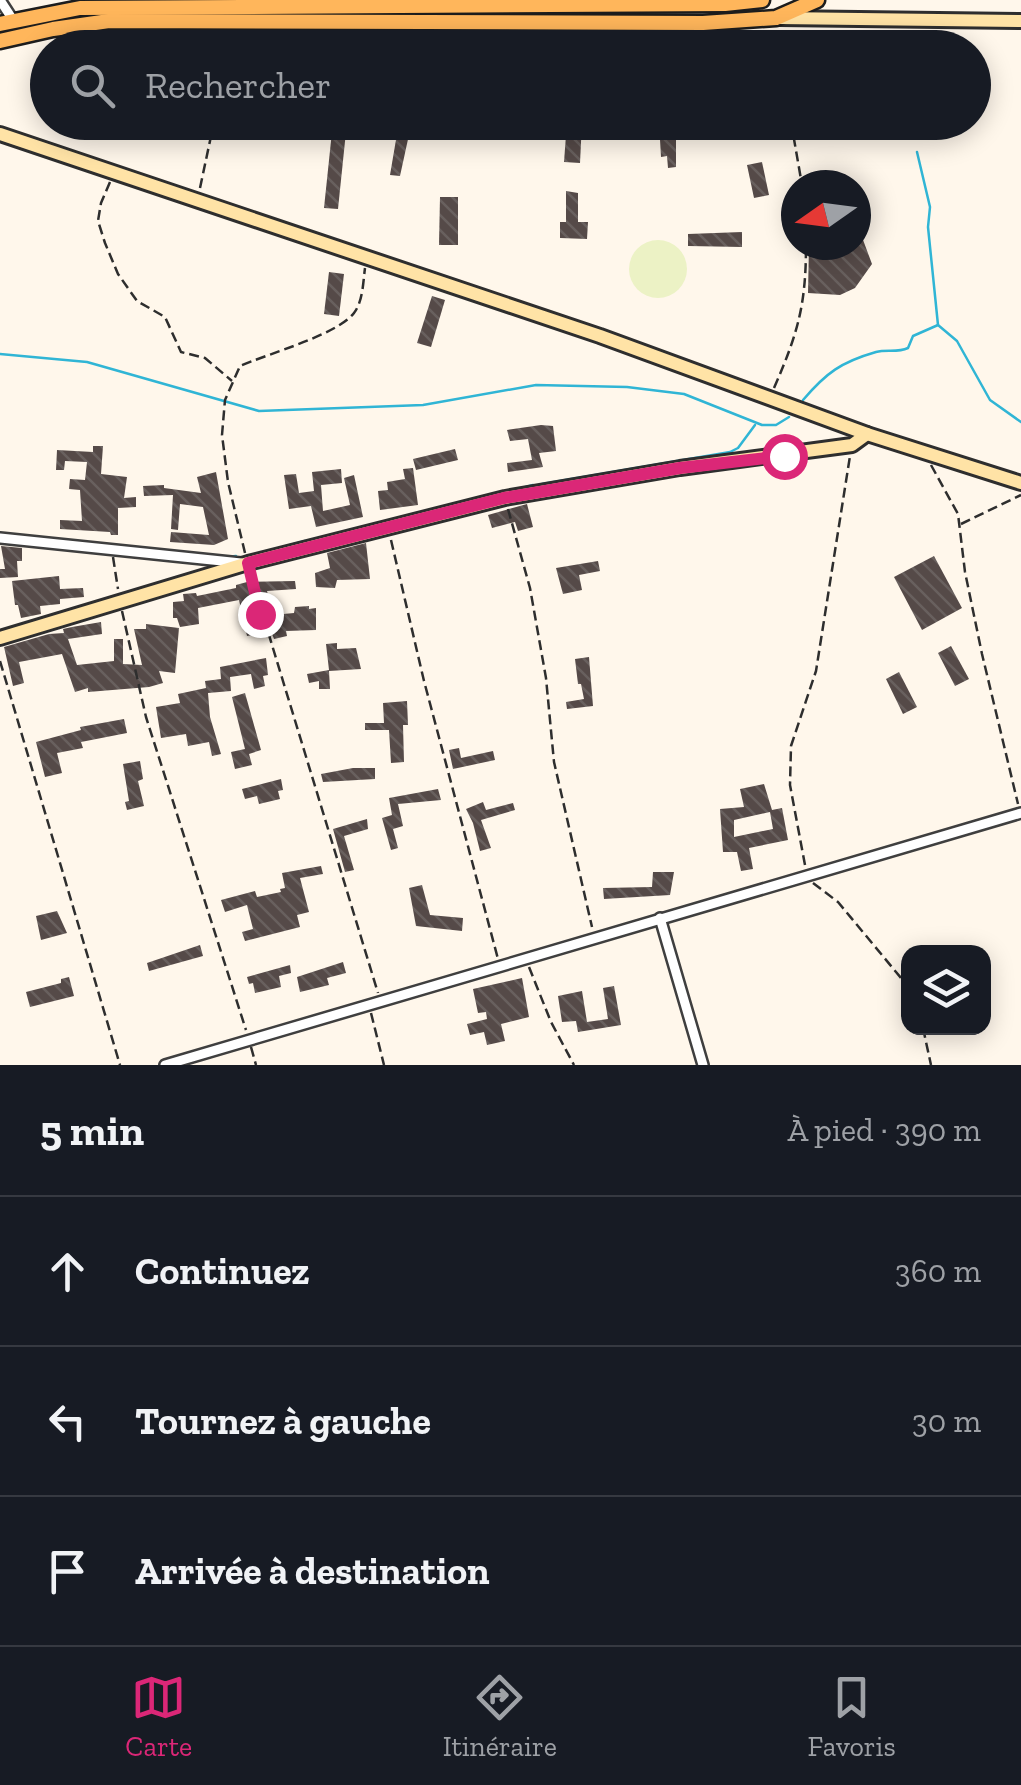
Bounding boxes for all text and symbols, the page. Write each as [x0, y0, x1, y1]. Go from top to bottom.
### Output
search box [30, 30, 991, 140]
icon: search [65, 58, 120, 113]
text: Rechercher [145, 62, 331, 108]
north arrow [781, 170, 871, 260]
route start [762, 434, 808, 480]
route end [238, 592, 284, 638]
map controls [901, 945, 991, 1035]
button: layers [901, 945, 991, 1035]
text: 5 min [40, 1105, 144, 1156]
text: À pied · 390 m [787, 1111, 981, 1149]
icon: ahead [40, 1244, 95, 1299]
text: Continuez [135, 1248, 310, 1294]
text: 360 m [895, 1252, 981, 1290]
icon: left [40, 1394, 95, 1449]
text: Tournez à gauche [135, 1398, 431, 1444]
text: 30 m [912, 1402, 981, 1440]
icon: arrive [40, 1544, 95, 1599]
text: Arrivée à destination [135, 1548, 490, 1594]
tab: Carte [125, 1670, 192, 1763]
tab: Itinéraire [443, 1670, 557, 1763]
tab: Favoris [807, 1670, 896, 1763]

